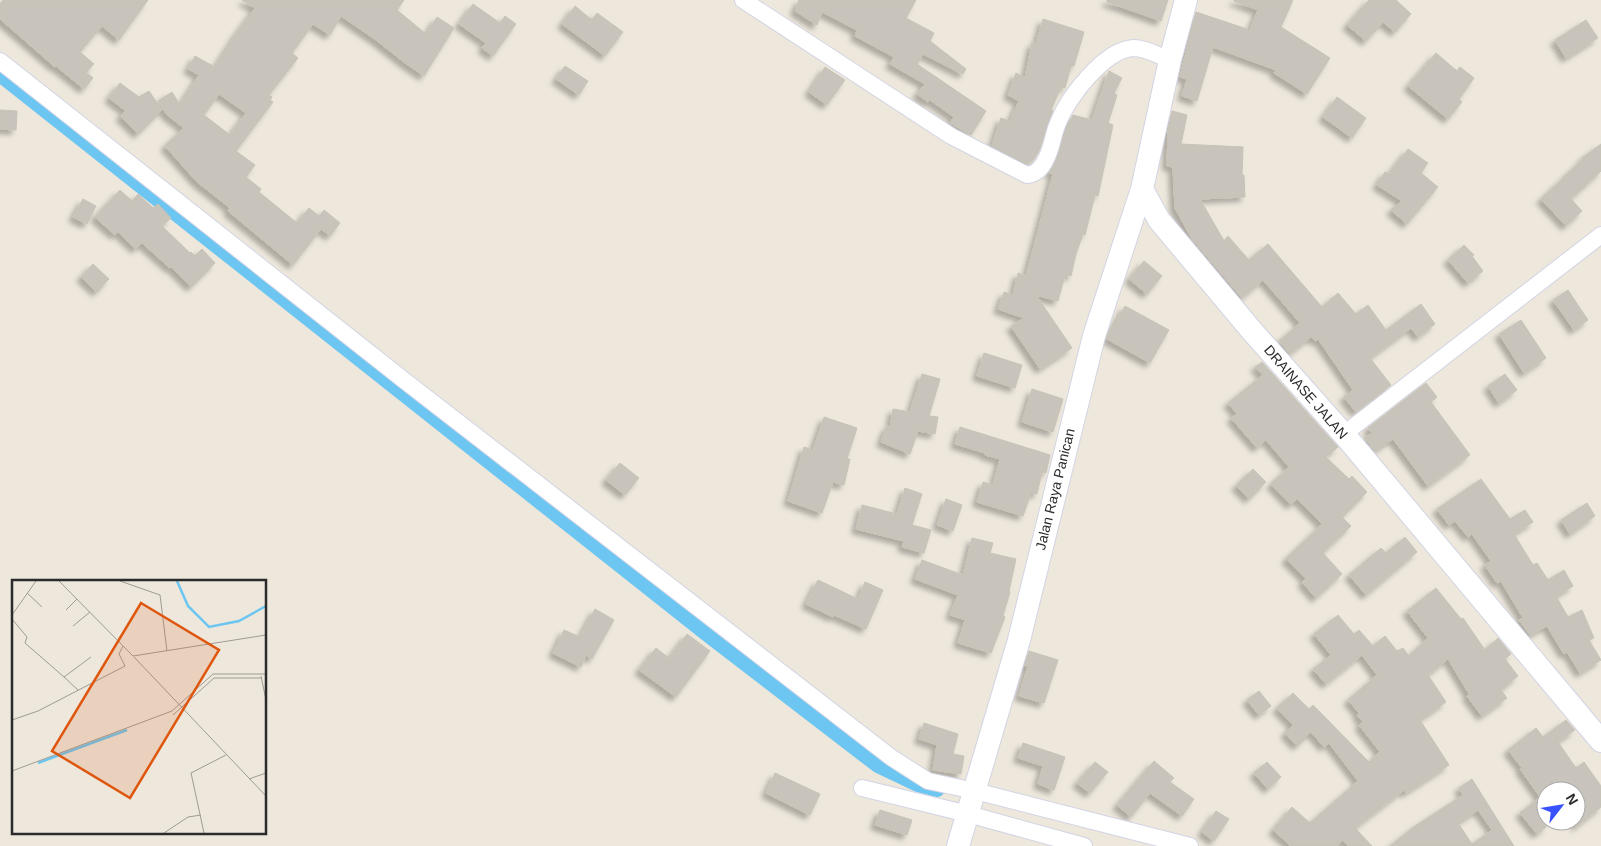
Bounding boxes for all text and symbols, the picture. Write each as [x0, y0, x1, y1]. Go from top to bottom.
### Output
street label: DRAINASE JALAN [1261, 342, 1351, 442]
street label: Jalan Raya Panican [1032, 427, 1078, 551]
inset map [12, 580, 266, 834]
north arrow [1536, 781, 1586, 831]
text: N [1563, 791, 1582, 808]

